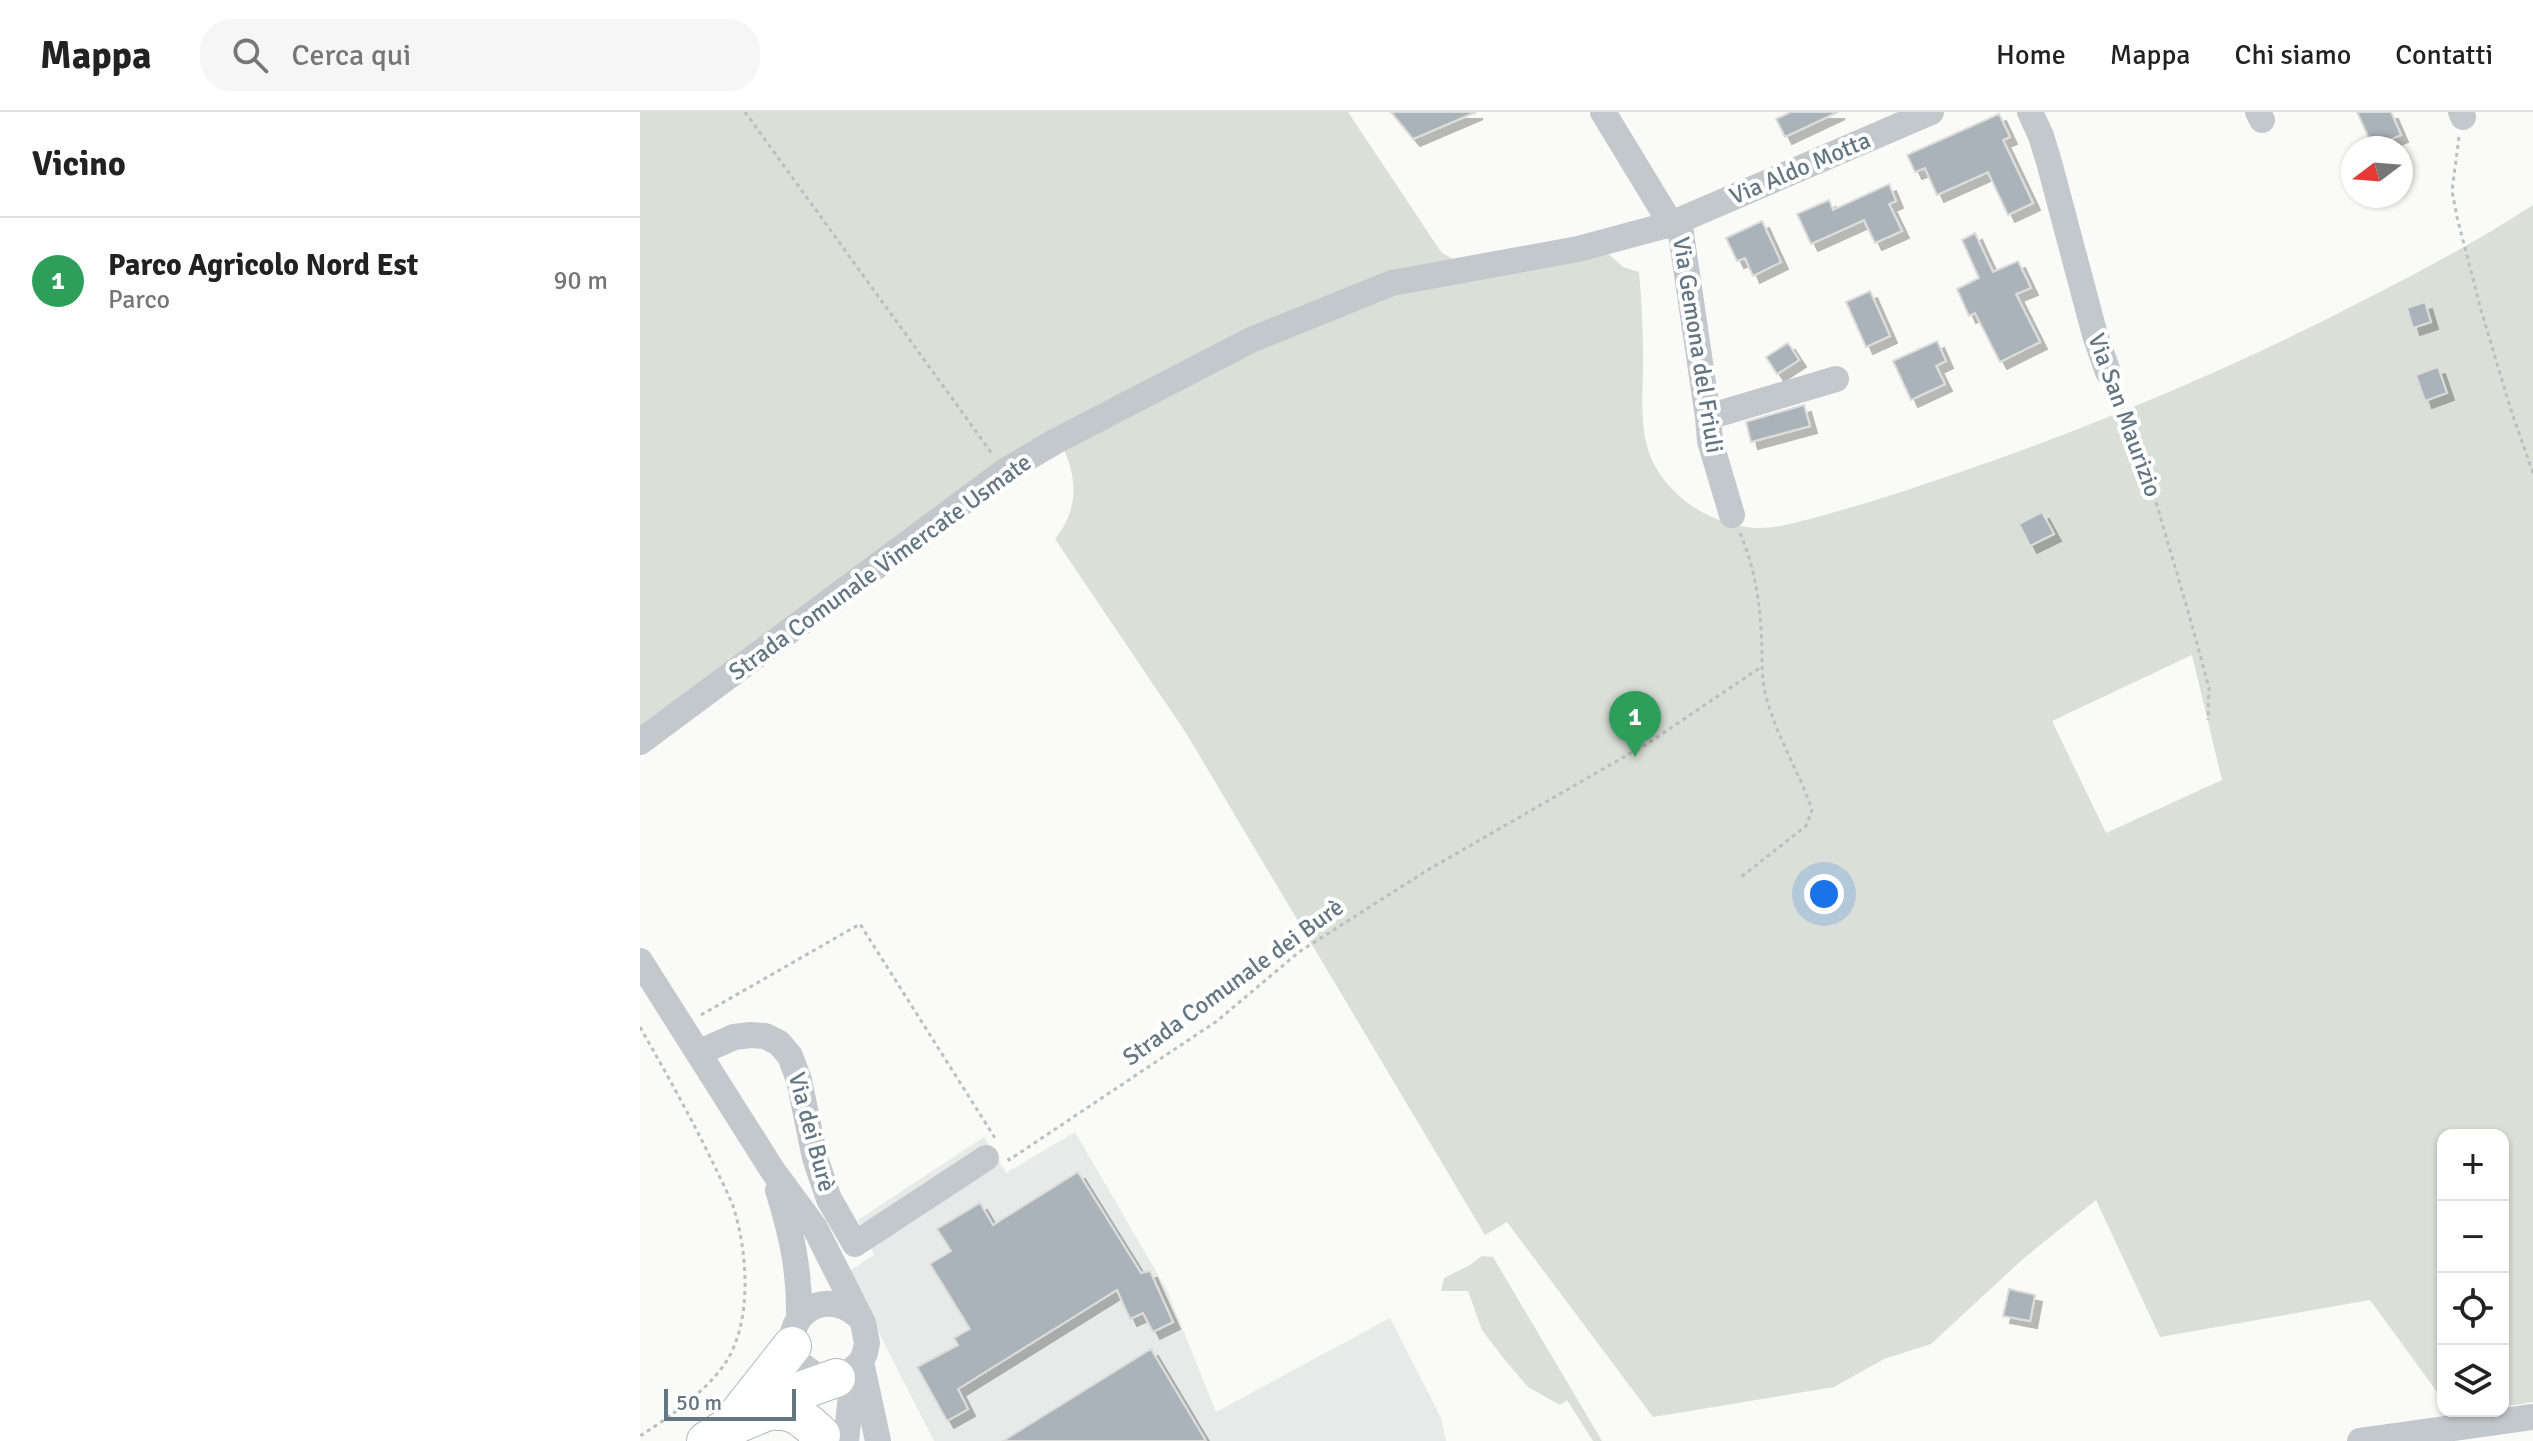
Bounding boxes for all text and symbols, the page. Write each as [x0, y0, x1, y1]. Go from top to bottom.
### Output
search box [200, 19, 760, 91]
text: Mappa [40, 32, 152, 79]
icon: search [228, 33, 272, 77]
text: Cerca qui [292, 37, 411, 74]
text: Home [1996, 38, 2066, 72]
text: Mappa [2110, 38, 2191, 72]
text: Chi siamo [2235, 38, 2351, 72]
text: Contatti [2395, 38, 2493, 72]
street label: Via Aldo Motta [1725, 125, 1875, 211]
north arrow [2341, 136, 2413, 208]
text: Vicino [32, 143, 126, 185]
street label: Via Gemona del Friuli [1666, 235, 1730, 455]
text: Parco Agricolo Nord Est [108, 247, 418, 284]
text: 1 [51, 265, 65, 297]
text: 90 m [553, 265, 608, 297]
text: Parco [108, 284, 170, 316]
street label: Via San Maurizio [2082, 329, 2168, 501]
street label: Strada Comunale Vimercate Usmate [723, 447, 1037, 687]
pin: 1 [1609, 691, 1661, 757]
your location [1804, 874, 1844, 914]
street label: Strada Comunale dei Burè [1117, 892, 1349, 1072]
street label: Via dei Burè [782, 1069, 842, 1195]
map controls [2437, 1129, 2509, 1417]
button: + [2437, 1129, 2509, 1201]
button: − [2437, 1201, 2509, 1273]
button: locate [2437, 1273, 2509, 1345]
button: layers [2437, 1345, 2509, 1417]
scale bar [664, 1385, 796, 1421]
text: 50 m [676, 1389, 722, 1416]

